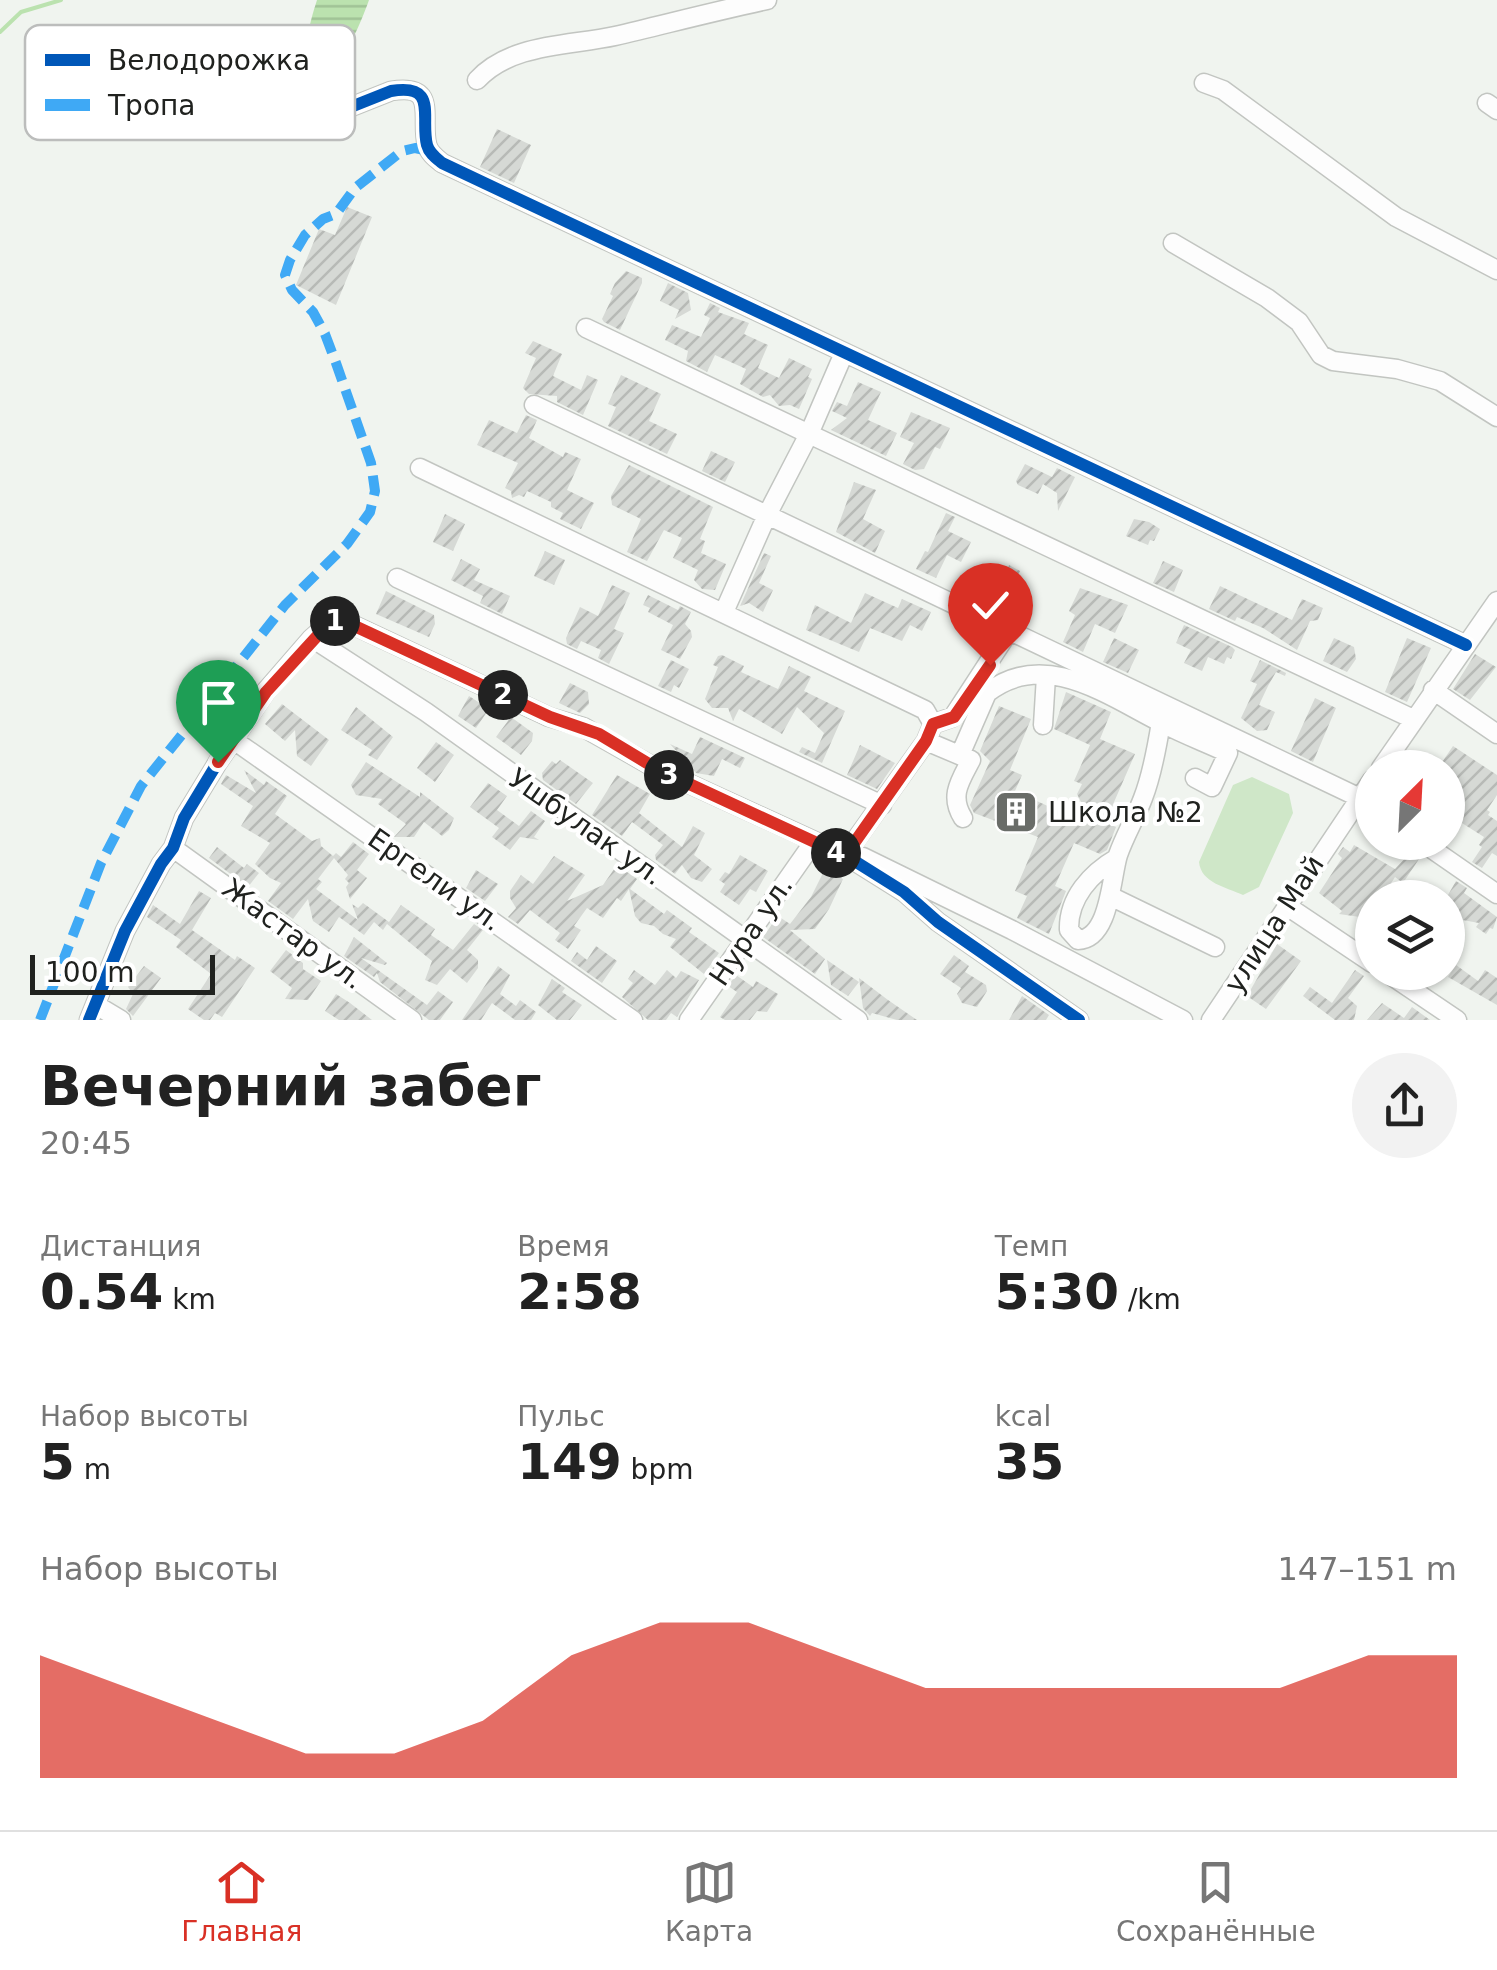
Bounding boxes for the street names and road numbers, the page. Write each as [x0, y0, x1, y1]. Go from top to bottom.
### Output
street label: Ушбулак ул. [502, 762, 670, 892]
street label: Ергели ул. [362, 822, 508, 938]
street label: улица Май [1217, 849, 1331, 999]
street label: Нура ул. [702, 870, 800, 992]
street label: Жастар ул. [216, 872, 370, 996]

